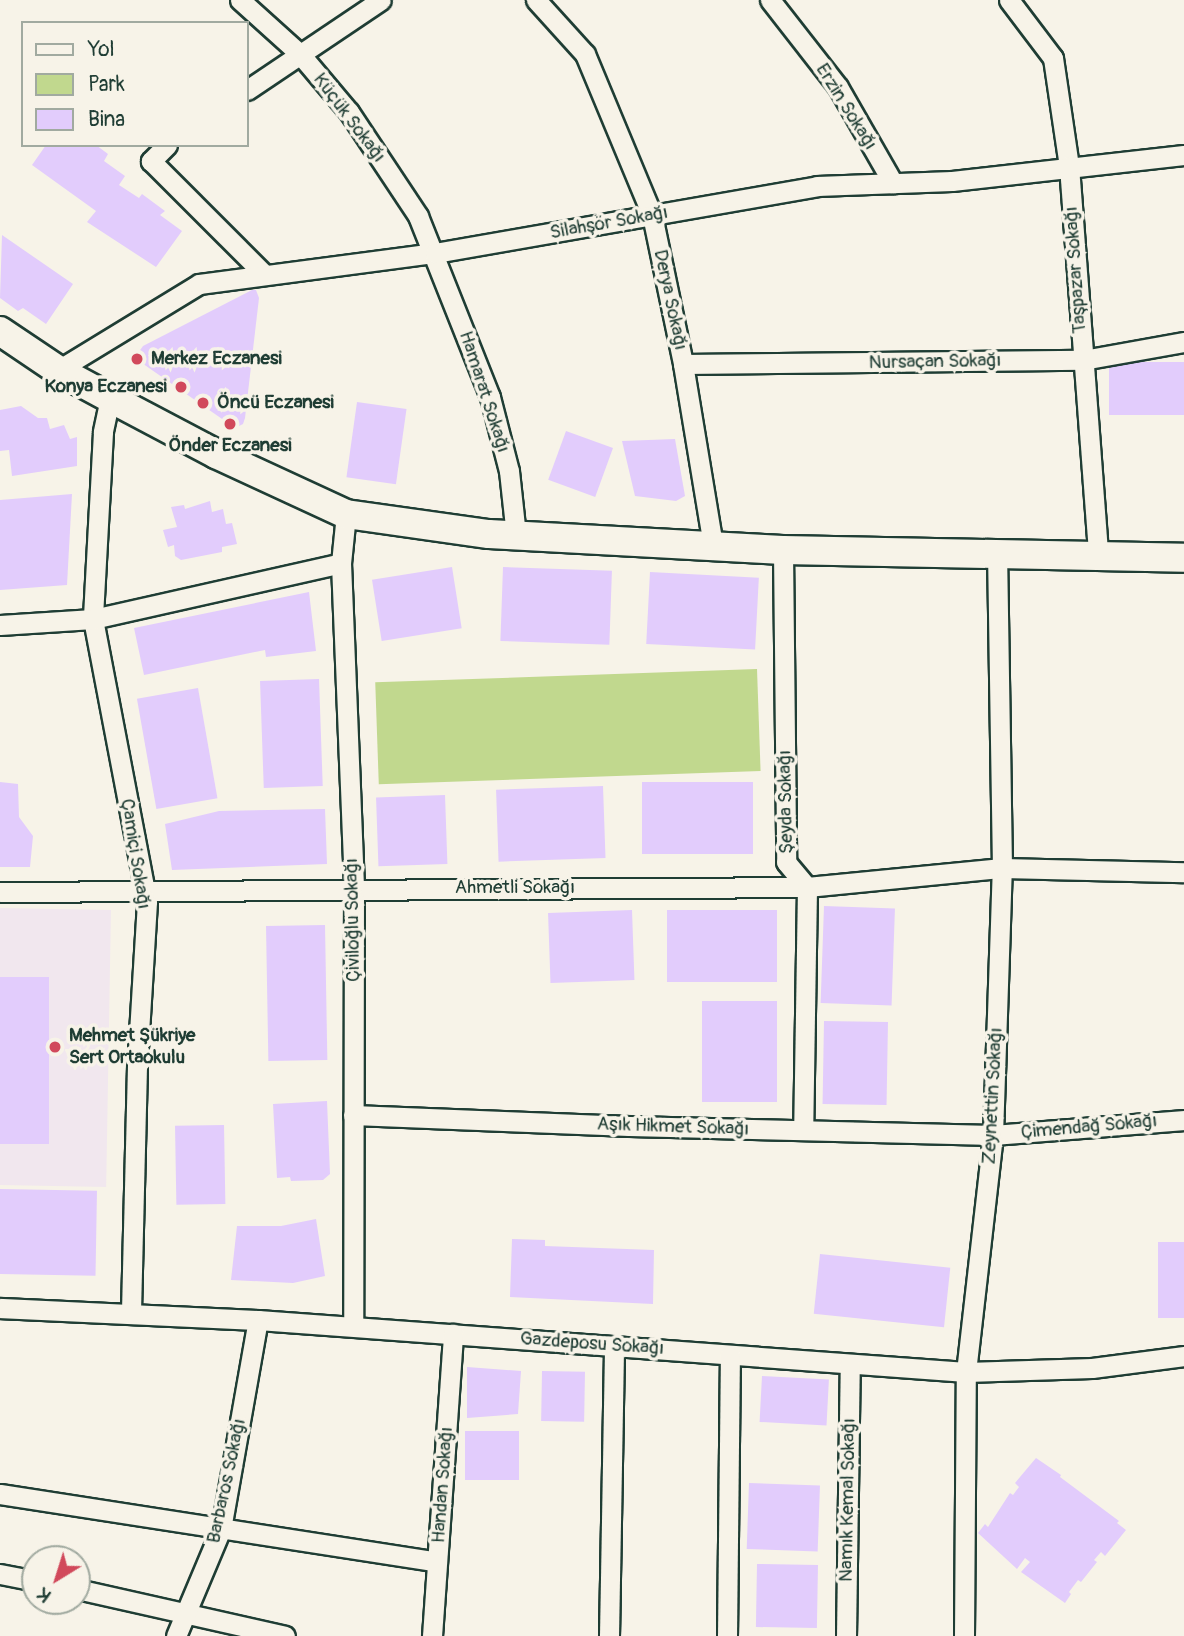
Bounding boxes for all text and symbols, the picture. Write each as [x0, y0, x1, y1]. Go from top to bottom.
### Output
legend [21, 21, 248, 147]
text: Yol [88, 36, 115, 63]
street label: Erzin Sokağı [810, 60, 882, 154]
street label: Küçük Sokağı [308, 69, 390, 167]
text: Park [88, 71, 125, 98]
text: Bina [88, 106, 125, 133]
street label: Silahşör Sokağı [548, 201, 670, 245]
street label: Taşpazar Sokağı [1060, 206, 1092, 334]
street label: Derya Sokağı [648, 248, 692, 352]
street label: Hamarat Sokağı [454, 328, 514, 456]
place label: Merkez Eczanesi [151, 348, 282, 370]
street label: Nursaçan Sokağı [869, 349, 1001, 375]
marker: Merkez Eczanesi [129, 351, 145, 367]
place label: Konya Eczanesi [44, 376, 167, 398]
marker: Konya Eczanesi [173, 379, 189, 395]
place label: Öncü Eczanesi [217, 392, 334, 414]
marker: Öncü Eczanesi [195, 395, 211, 411]
marker: Önder Eczanesi [222, 416, 238, 432]
place label: Önder Eczanesi [168, 435, 292, 457]
street label: Şeyda Sokağı [774, 750, 798, 854]
street label: Çamiçi Sokağı [115, 797, 155, 911]
street label: Çiviloğlu Sokağı [341, 858, 365, 982]
street label: Ahmetli Sokağı [455, 877, 575, 899]
place label: Mehmet Şükriye Sert Ortaokulu [69, 1025, 195, 1069]
street label: Zeynettin Sokağı [978, 1027, 1008, 1165]
marker: Mehmet Şükriye Sert Ortaokulu [47, 1039, 63, 1055]
street label: Çimendağ Sokağı [1020, 1110, 1158, 1144]
street label: Aşık Hikmet Sokağı [596, 1113, 750, 1141]
street label: Gazdeposu Sokağı [519, 1328, 665, 1360]
street label: Barbaros Sokağı [203, 1417, 251, 1545]
street label: Namık Kemal Sokağı [835, 1418, 861, 1582]
street label: Handan Sokağı [428, 1426, 458, 1544]
north arrow [21, 1545, 91, 1615]
text: K [32, 1582, 56, 1608]

